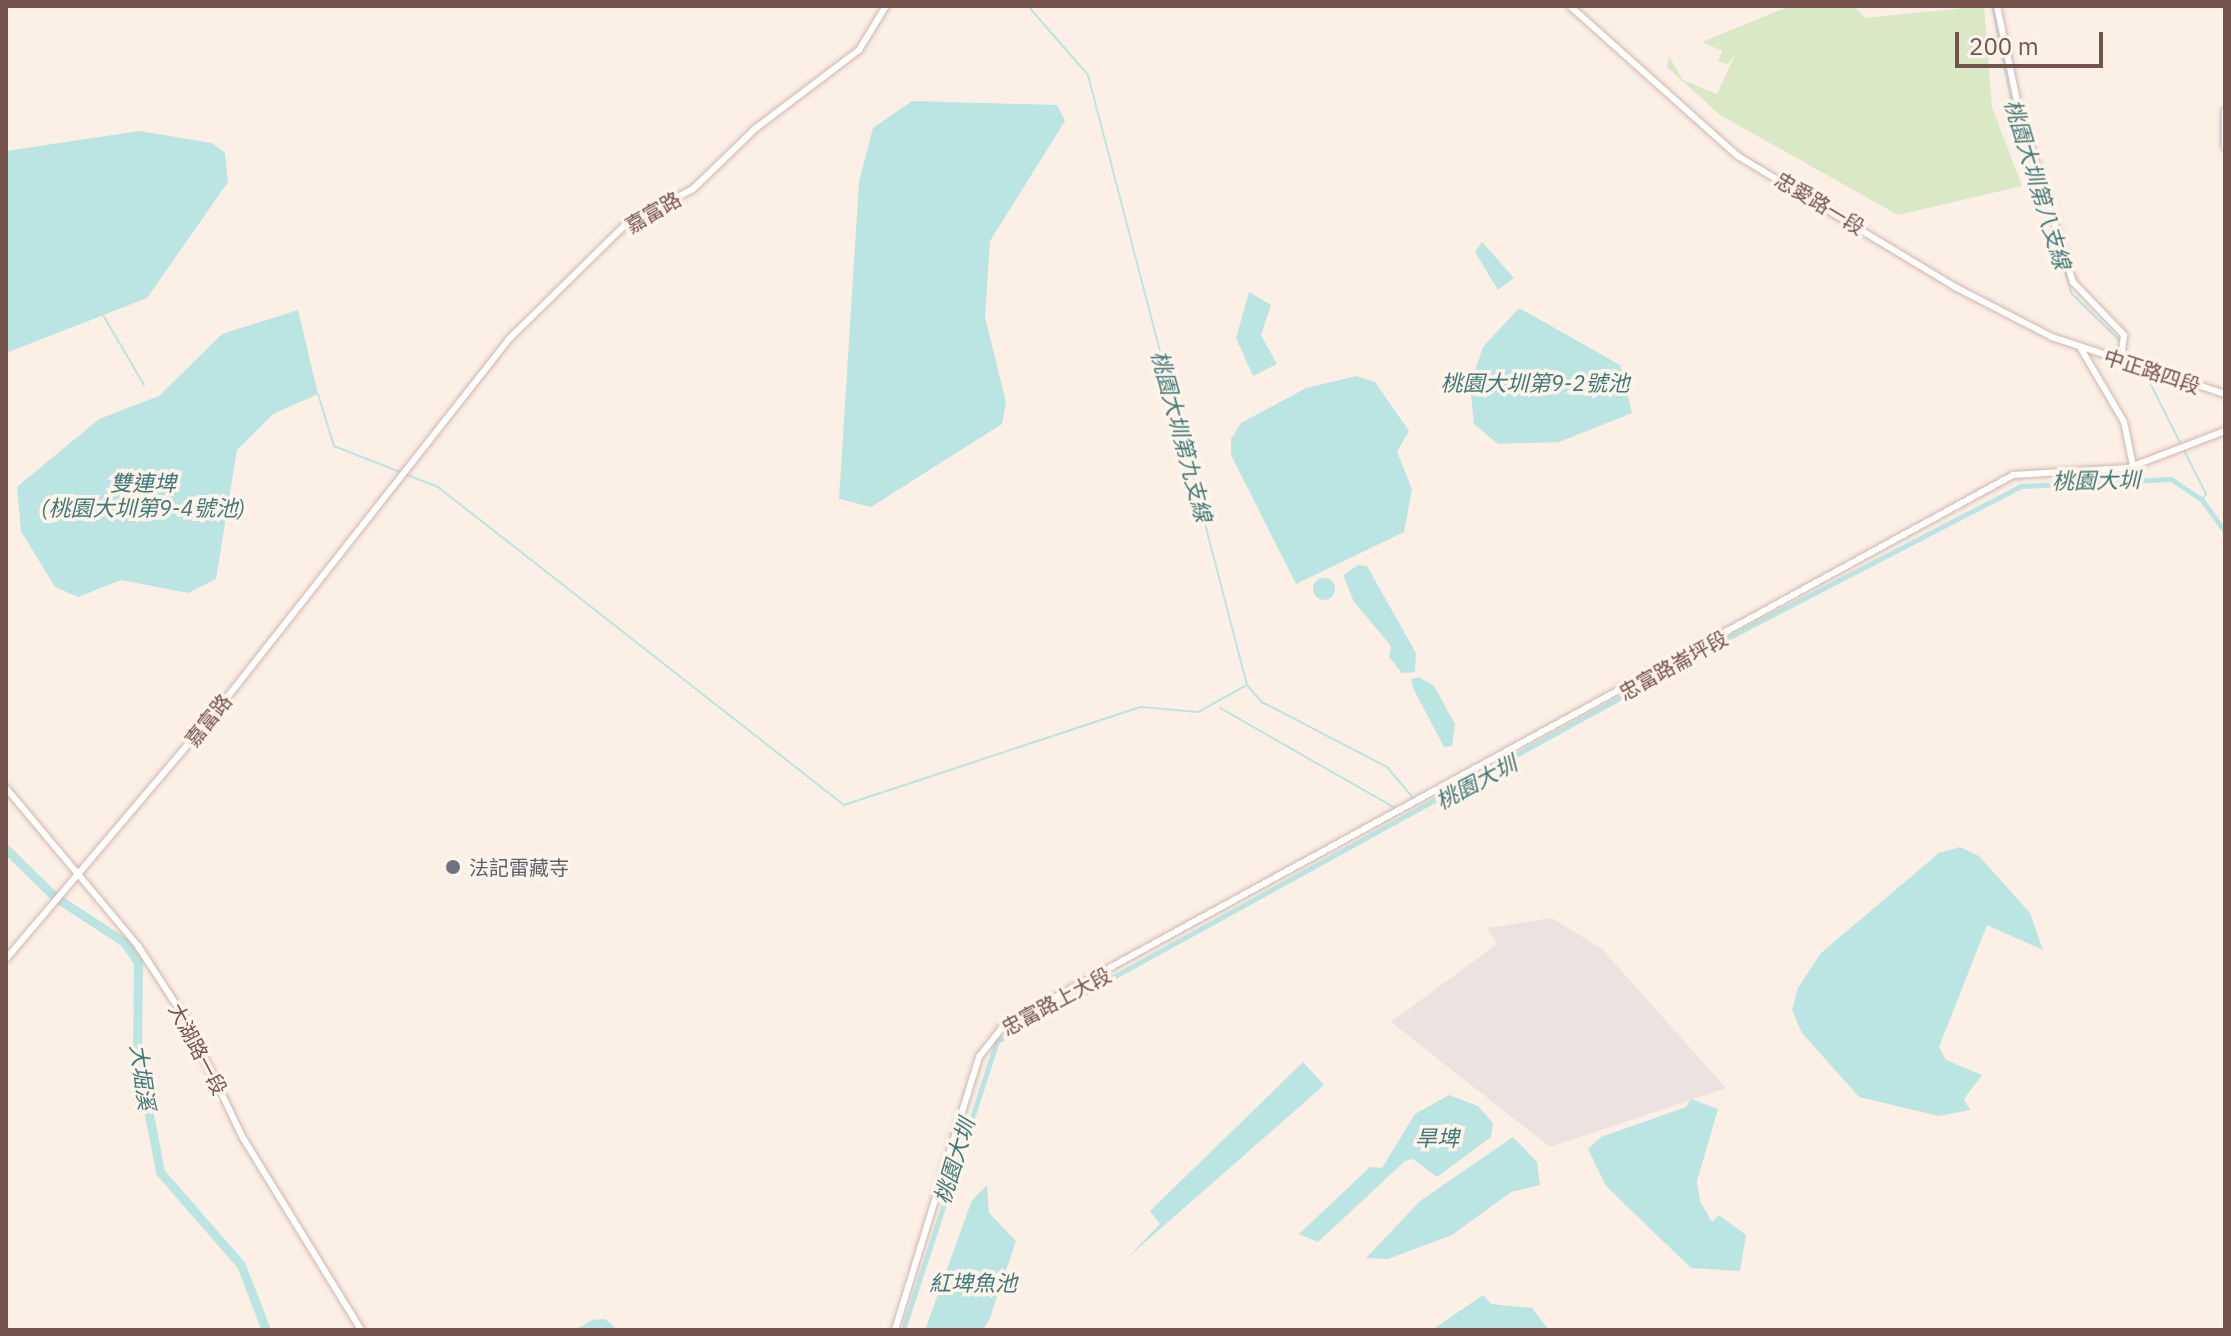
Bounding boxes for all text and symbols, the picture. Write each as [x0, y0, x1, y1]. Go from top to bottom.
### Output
scale bar [1959, 16, 2107, 66]
text: 200 m [1969, 30, 2039, 62]
water label: 桃園大圳第八支線 [2000, 96, 2076, 272]
street label: 忠愛路一段 [1771, 167, 1869, 239]
street label: 嘉富路 [621, 187, 685, 237]
street label: 中正路四段 [2101, 344, 2203, 398]
water label: 桃園大圳第九支線 [1146, 348, 1218, 524]
water label: 桃園大圳第9-2號池 [1441, 370, 1629, 396]
water label: 桃園大圳 [2052, 466, 2140, 494]
water label: 雙連埤 (桃園大圳第9-4號池) [41, 469, 245, 520]
street label: 忠富路崙坪段 [1615, 625, 1731, 705]
street label: 嘉富路 [180, 689, 236, 751]
water label: 桃園大圳 [1431, 750, 1521, 814]
place label: 法記雷藏寺 [469, 855, 569, 879]
marker: 法記雷藏寺 [444, 858, 462, 876]
street label: 忠富路上大段 [997, 962, 1115, 1040]
street label: 大湖路一段 [164, 999, 232, 1099]
water label: 大堀溪 [125, 1042, 161, 1112]
water label: 桃園大圳 [929, 1115, 979, 1207]
water label: 旱埤 [1415, 1125, 1459, 1151]
water label: 紅埤魚池 [929, 1270, 1017, 1296]

